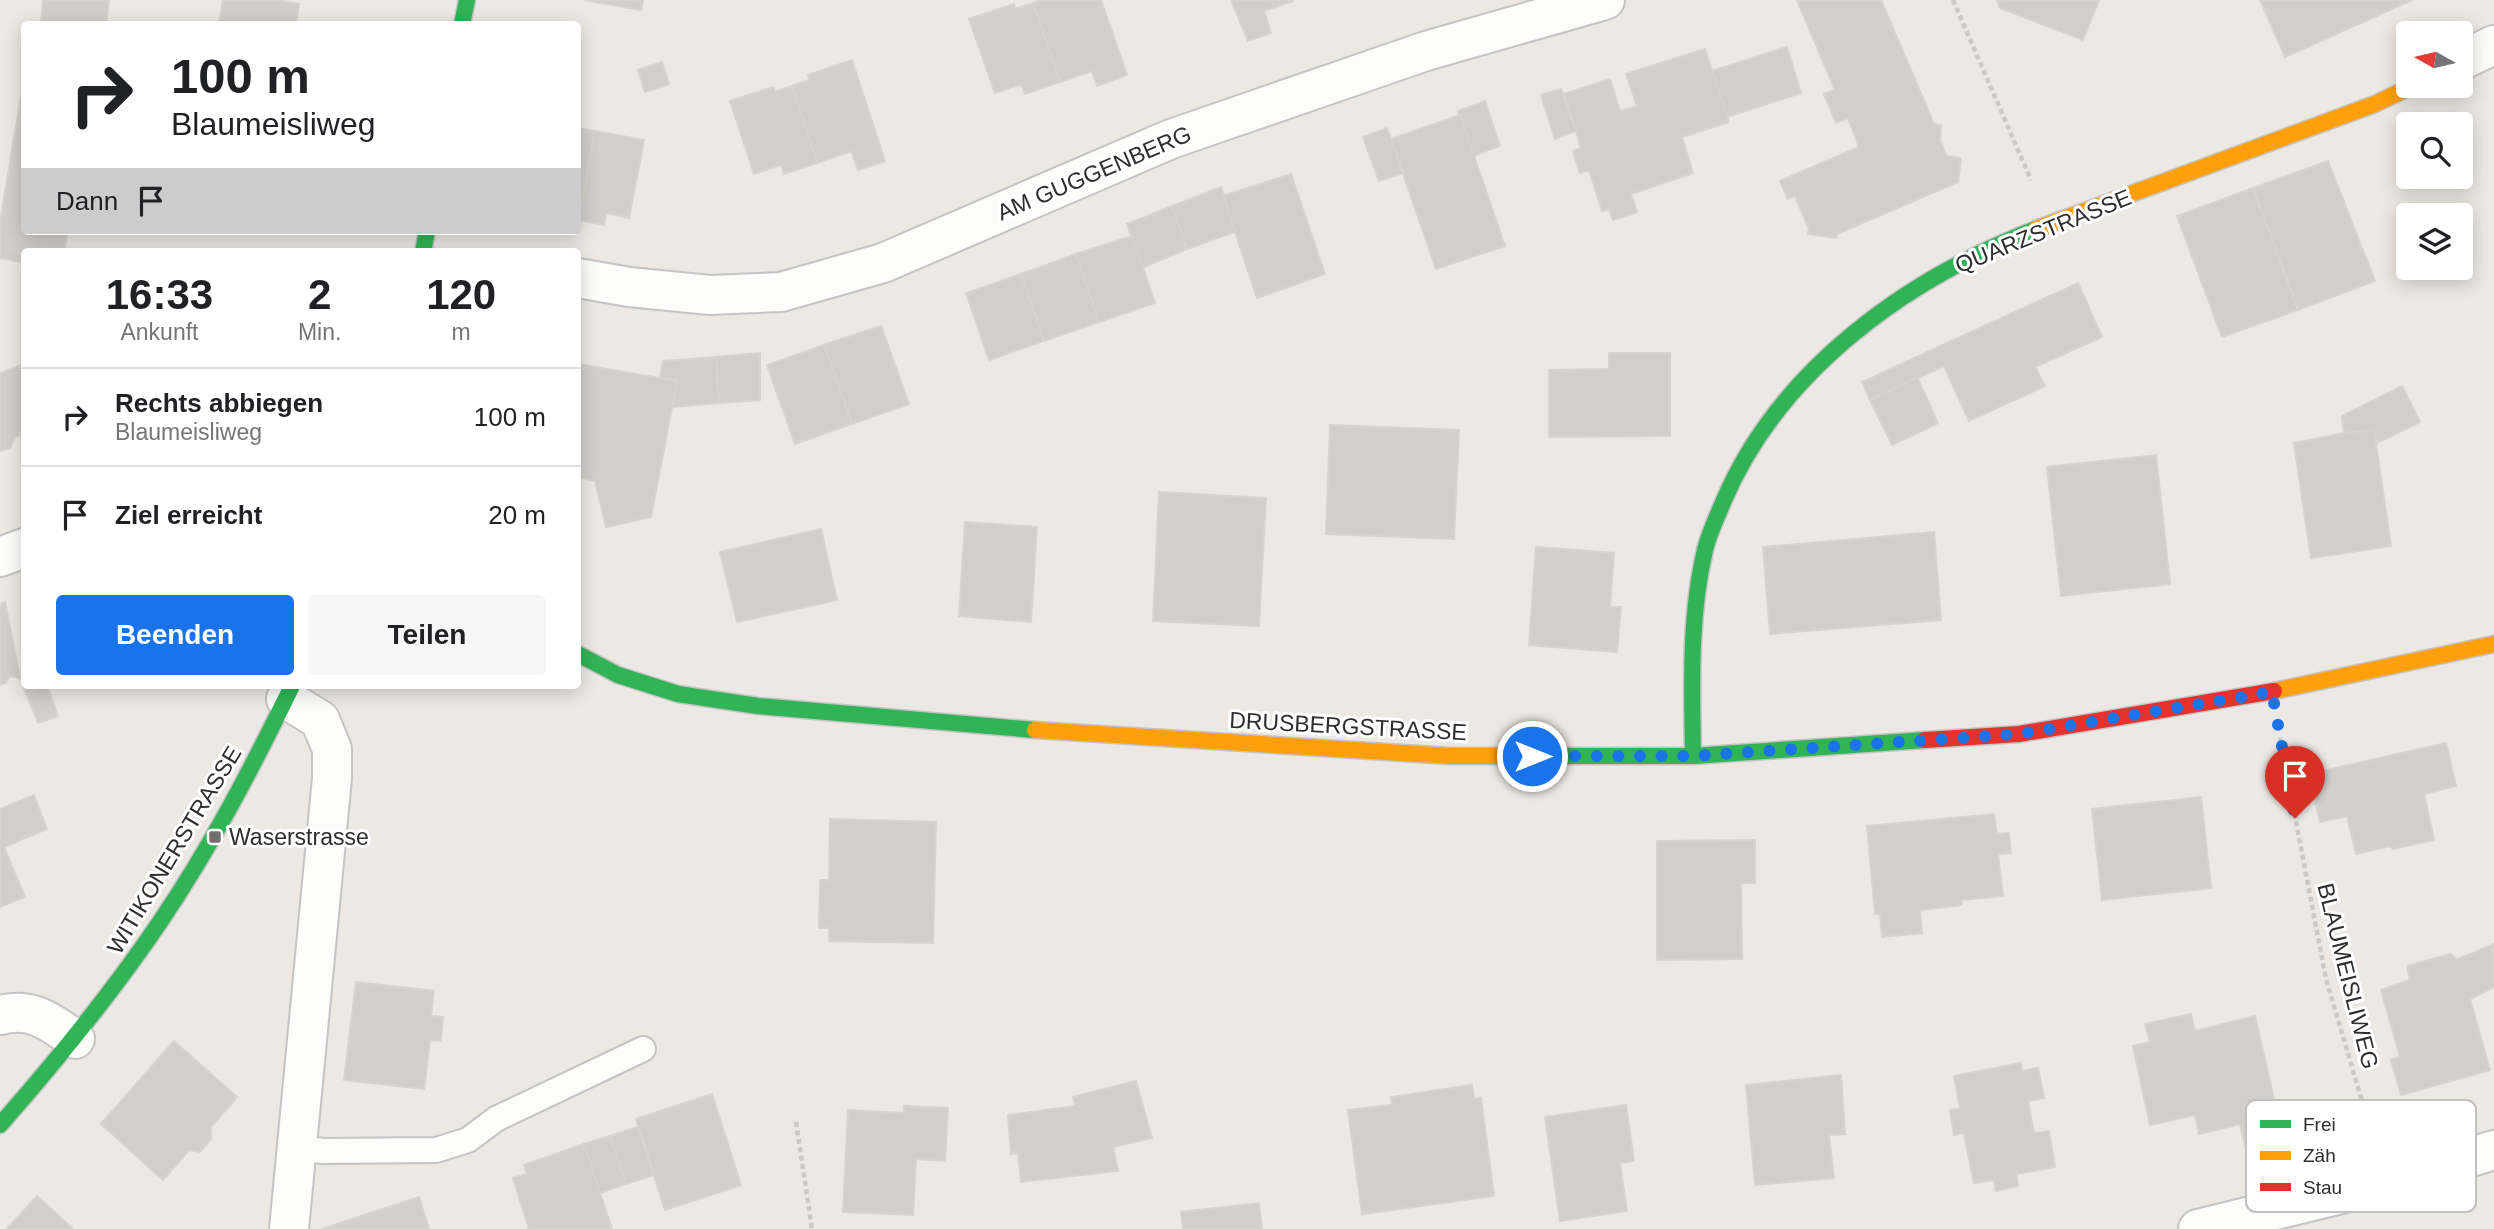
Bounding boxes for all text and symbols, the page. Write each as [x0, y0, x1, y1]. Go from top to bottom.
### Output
north arrow [2396, 21, 2473, 98]
map controls [2396, 21, 2473, 280]
icon: right [56, 49, 147, 140]
text: 100 m [171, 49, 310, 103]
text: Blaumeisliweg [171, 106, 376, 142]
button: search [2396, 112, 2473, 189]
street label: AM GUGGENBERG [993, 120, 1195, 226]
icon: arrive [132, 182, 170, 220]
street label: QUARZSTRASSE [1951, 184, 2135, 278]
text: Dann [56, 186, 118, 216]
button: layers [2396, 203, 2473, 280]
text: 16:33 [106, 271, 213, 318]
text: 2 [308, 271, 331, 318]
text: 120 [426, 271, 496, 318]
text: Ankunft [120, 319, 198, 345]
text: Min. [298, 319, 341, 345]
text: m [452, 319, 471, 345]
text: Rechts abbiegen [115, 388, 323, 418]
icon: right [56, 398, 94, 436]
text: 100 m [474, 402, 546, 432]
text: Blaumeisliweg [115, 419, 262, 445]
icon: arrive [56, 496, 94, 534]
text: Ziel erreicht [115, 500, 262, 530]
text: 20 m [488, 500, 546, 530]
button: Beenden [56, 595, 294, 675]
button: Teilen [308, 595, 546, 675]
street label: DRUSBERGSTRASSE [1229, 707, 1467, 745]
position arrow [1495, 719, 1569, 793]
street label: WITIKONERSTRASSE [102, 741, 246, 959]
pin [2265, 746, 2325, 818]
icon: arrive [2276, 757, 2314, 795]
place label: Waserstrasse [229, 824, 369, 850]
marker: Waserstrasse [207, 829, 223, 845]
street label: BLAUMEISLIWEG [2312, 880, 2384, 1072]
legend [2246, 1100, 2476, 1212]
text: Frei [2303, 1114, 2336, 1135]
text: Zäh [2303, 1145, 2336, 1166]
text: Stau [2303, 1177, 2342, 1198]

